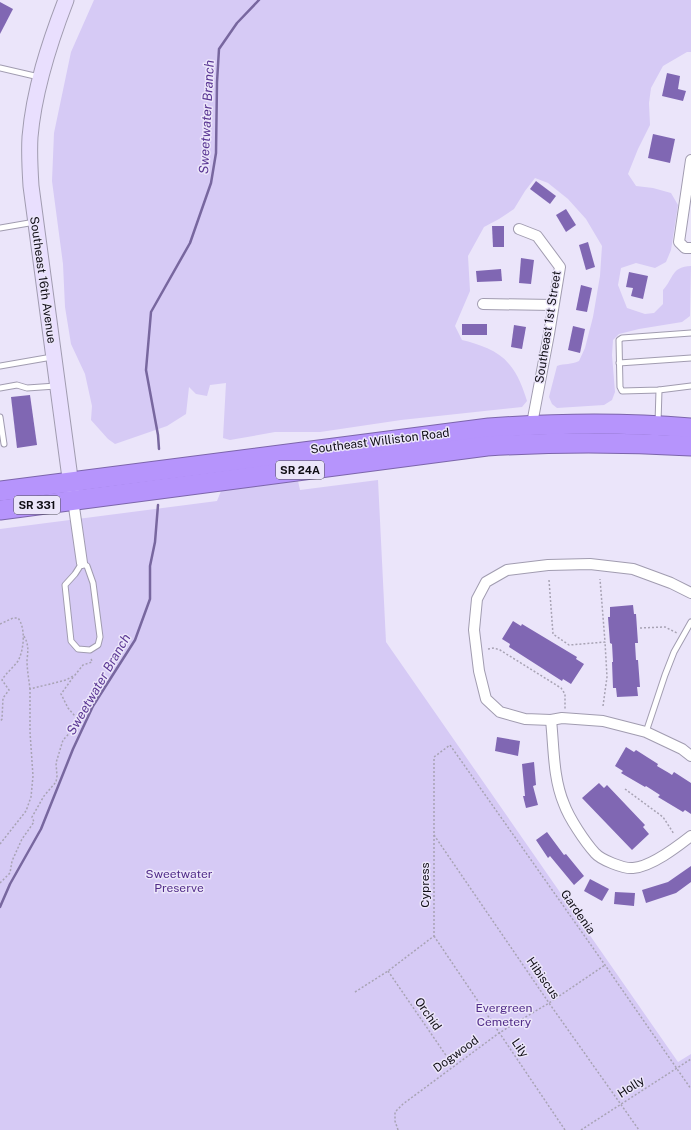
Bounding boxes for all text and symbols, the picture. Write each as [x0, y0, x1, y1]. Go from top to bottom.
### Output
water label: Sweetwater Branch [196, 60, 217, 174]
street label: Southeast 16th Avenue [27, 216, 59, 345]
street label: Southeast 1st Street [532, 269, 564, 384]
street label: Southeast Williston Road [310, 426, 450, 456]
road number: SR 24A [276, 461, 324, 479]
road number: SR 331 [14, 496, 60, 514]
water label: Sweetwater Branch [63, 631, 133, 737]
street label: Cypress [418, 862, 432, 908]
park label: Sweetwater Preserve [146, 867, 213, 895]
street label: Gardenia [558, 887, 598, 937]
street label: Hibiscus [524, 954, 562, 1002]
street label: Orchid [412, 995, 444, 1033]
park label: Evergreen Cemetery [475, 1001, 533, 1029]
street label: Dogwood [431, 1033, 481, 1075]
street label: Lily [509, 1036, 532, 1061]
street label: Holly [615, 1073, 648, 1101]

